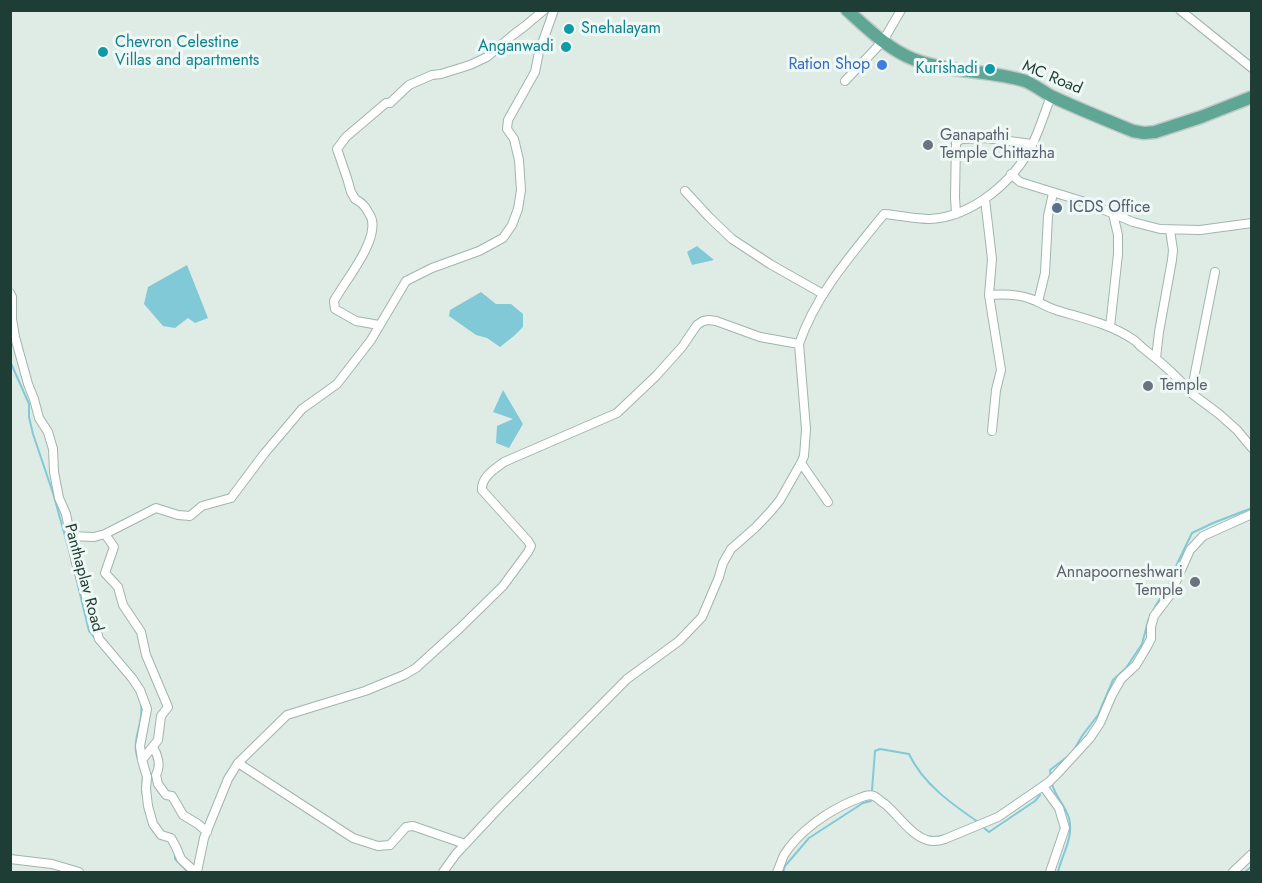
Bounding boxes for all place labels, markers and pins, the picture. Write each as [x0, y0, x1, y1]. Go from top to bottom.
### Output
place label: Snehalayam [581, 19, 661, 39]
marker: Snehalayam [562, 22, 576, 36]
place label: Chevron Celestine Villas and apartments [115, 33, 259, 71]
place label: Anganwadi [478, 37, 554, 57]
marker: Anganwadi [559, 40, 573, 54]
marker: Chevron Celestine Villas and apartments [96, 45, 110, 59]
place label: Ration Shop [788, 55, 870, 75]
marker: Ration Shop [875, 58, 889, 72]
place label: Kurishadi [916, 59, 978, 79]
marker: Kurishadi [983, 62, 997, 76]
place label: Ganapathi Temple Chittazha [940, 126, 1055, 164]
marker: Ganapathi Temple Chittazha [921, 138, 935, 152]
place label: ICDS Office [1069, 198, 1150, 218]
marker: ICDS Office [1050, 201, 1064, 215]
place label: Temple [1160, 376, 1208, 396]
marker: Temple [1141, 379, 1155, 393]
place label: Annapoorneshwari Temple [1056, 563, 1183, 601]
marker: Annapoorneshwari Temple [1188, 575, 1202, 589]

